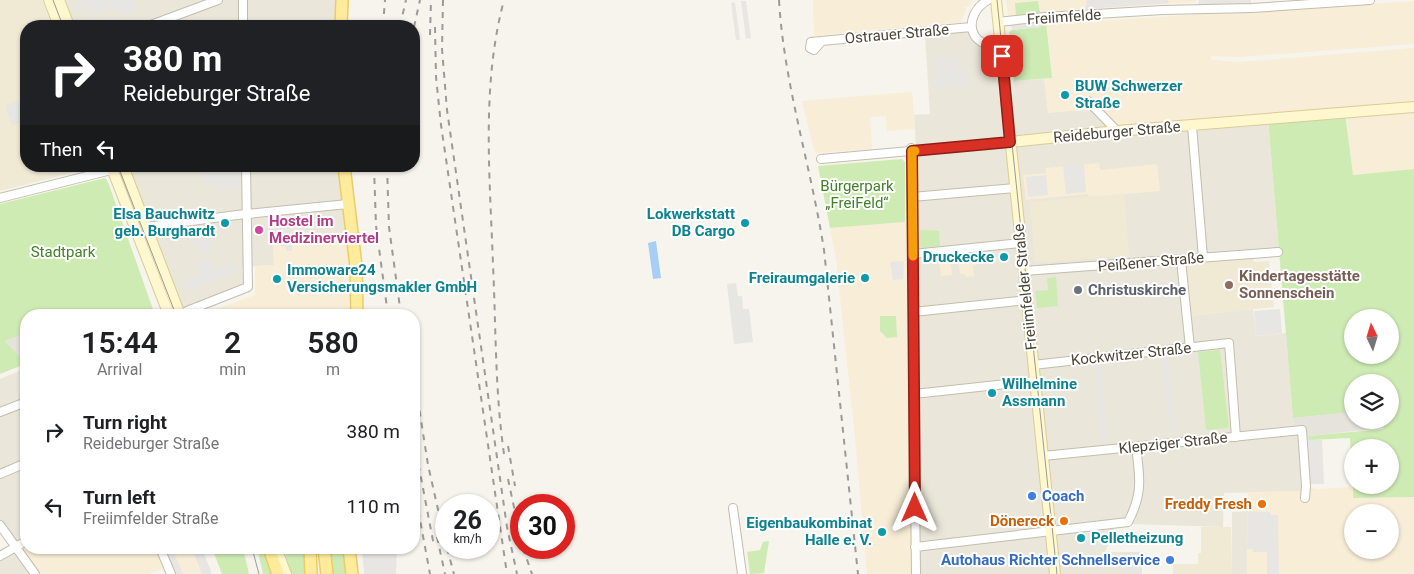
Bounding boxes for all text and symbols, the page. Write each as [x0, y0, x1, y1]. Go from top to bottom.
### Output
street label: Freiimfelde [1026, 5, 1102, 29]
street label: Ostrauer Straße [844, 20, 950, 48]
pin [981, 35, 1023, 77]
text: 380 m [123, 39, 222, 80]
icon: right [40, 40, 105, 105]
icon: arrive [988, 42, 1016, 70]
place label: BUW Schwerzer Straße [1075, 77, 1183, 112]
text: Reideburger Straße [123, 81, 310, 106]
marker: BUW Schwerzer Straße [1059, 89, 1071, 101]
street label: Reideburger Straße [1053, 117, 1181, 147]
icon: left [92, 135, 120, 163]
text: Then [40, 138, 82, 161]
park label: Bürgerpark „FreiFeld“ [820, 177, 894, 212]
place label: Elsa Bauchwitz geb. Burghardt [113, 205, 215, 240]
place label: Lokwerkstatt DB Cargo [647, 205, 735, 240]
place label: Hostel im Medizinerviertel [269, 212, 379, 247]
marker: Elsa Bauchwitz geb. Burghardt [219, 217, 231, 229]
marker: Lokwerkstatt DB Cargo [739, 217, 751, 229]
street label: Freiimfelder Straße [1009, 223, 1041, 351]
marker: Hostel im Medizinerviertel [253, 224, 265, 236]
park label: Stadtpark [31, 243, 96, 261]
place label: Druckecke [923, 248, 994, 266]
street label: Peißener Straße [1097, 248, 1205, 276]
marker: Druckecke [998, 251, 1010, 263]
place label: Immoware24 Versicherungsmakler GmbH [287, 261, 477, 296]
place label: Kindertagesstätte Sonnenschein [1239, 267, 1360, 302]
place label: Freiraumgalerie [749, 269, 855, 287]
marker: Freiraumgalerie [859, 272, 871, 284]
marker: Immoware24 Versicherungsmakler GmbH [271, 273, 283, 285]
marker: Kindertagesstätte Sonnenschein [1223, 279, 1235, 291]
place label: Christuskirche [1088, 281, 1186, 299]
marker: Christuskirche [1072, 284, 1084, 296]
north arrow [1344, 309, 1399, 364]
map controls [1344, 309, 1399, 559]
text: 15:44 [81, 325, 158, 360]
text: 2 [224, 325, 241, 360]
text: 580 [307, 325, 359, 360]
street label: Kockwitzer Straße [1070, 339, 1192, 369]
text: Arrival [97, 360, 142, 379]
text: min [219, 360, 246, 379]
text: m [326, 360, 340, 379]
button: layers [1344, 374, 1399, 429]
place label: Wilhelmine Assmann [1002, 375, 1077, 410]
marker: Wilhelmine Assmann [986, 387, 998, 399]
text: Turn right [83, 411, 167, 434]
icon: right [40, 418, 68, 446]
text: 380 m [347, 420, 400, 443]
street label: Klepziger Straße [1118, 428, 1228, 458]
text: Reideburger Straße [83, 434, 219, 453]
button: + [1344, 439, 1399, 494]
position arrow [888, 481, 940, 533]
text: Turn left [83, 486, 156, 509]
place label: Coach [1042, 487, 1085, 505]
marker: Coach [1026, 490, 1038, 502]
icon: left [40, 493, 68, 521]
speed limit sign: 30 [510, 494, 575, 559]
text: 110 m [347, 495, 400, 518]
place label: Freddy Fresh [1165, 495, 1252, 513]
marker: Freddy Fresh [1256, 498, 1268, 510]
button: − [1344, 504, 1399, 559]
text: 26 [453, 506, 482, 535]
text: Freiimfelder Straße [83, 509, 218, 528]
place label: Dönereck [990, 512, 1055, 530]
place label: Eigenbaukombinat Halle e. V. [746, 514, 872, 549]
marker: Dönereck [1058, 515, 1070, 527]
marker: Eigenbaukombinat Halle e. V. [876, 526, 888, 538]
place label: Pelletheizung [1091, 529, 1183, 547]
text: km/h [453, 532, 482, 546]
marker: Pelletheizung [1075, 532, 1087, 544]
place label: Autohaus Richter Schnellservice [941, 551, 1160, 569]
marker: Autohaus Richter Schnellservice [1164, 554, 1176, 566]

